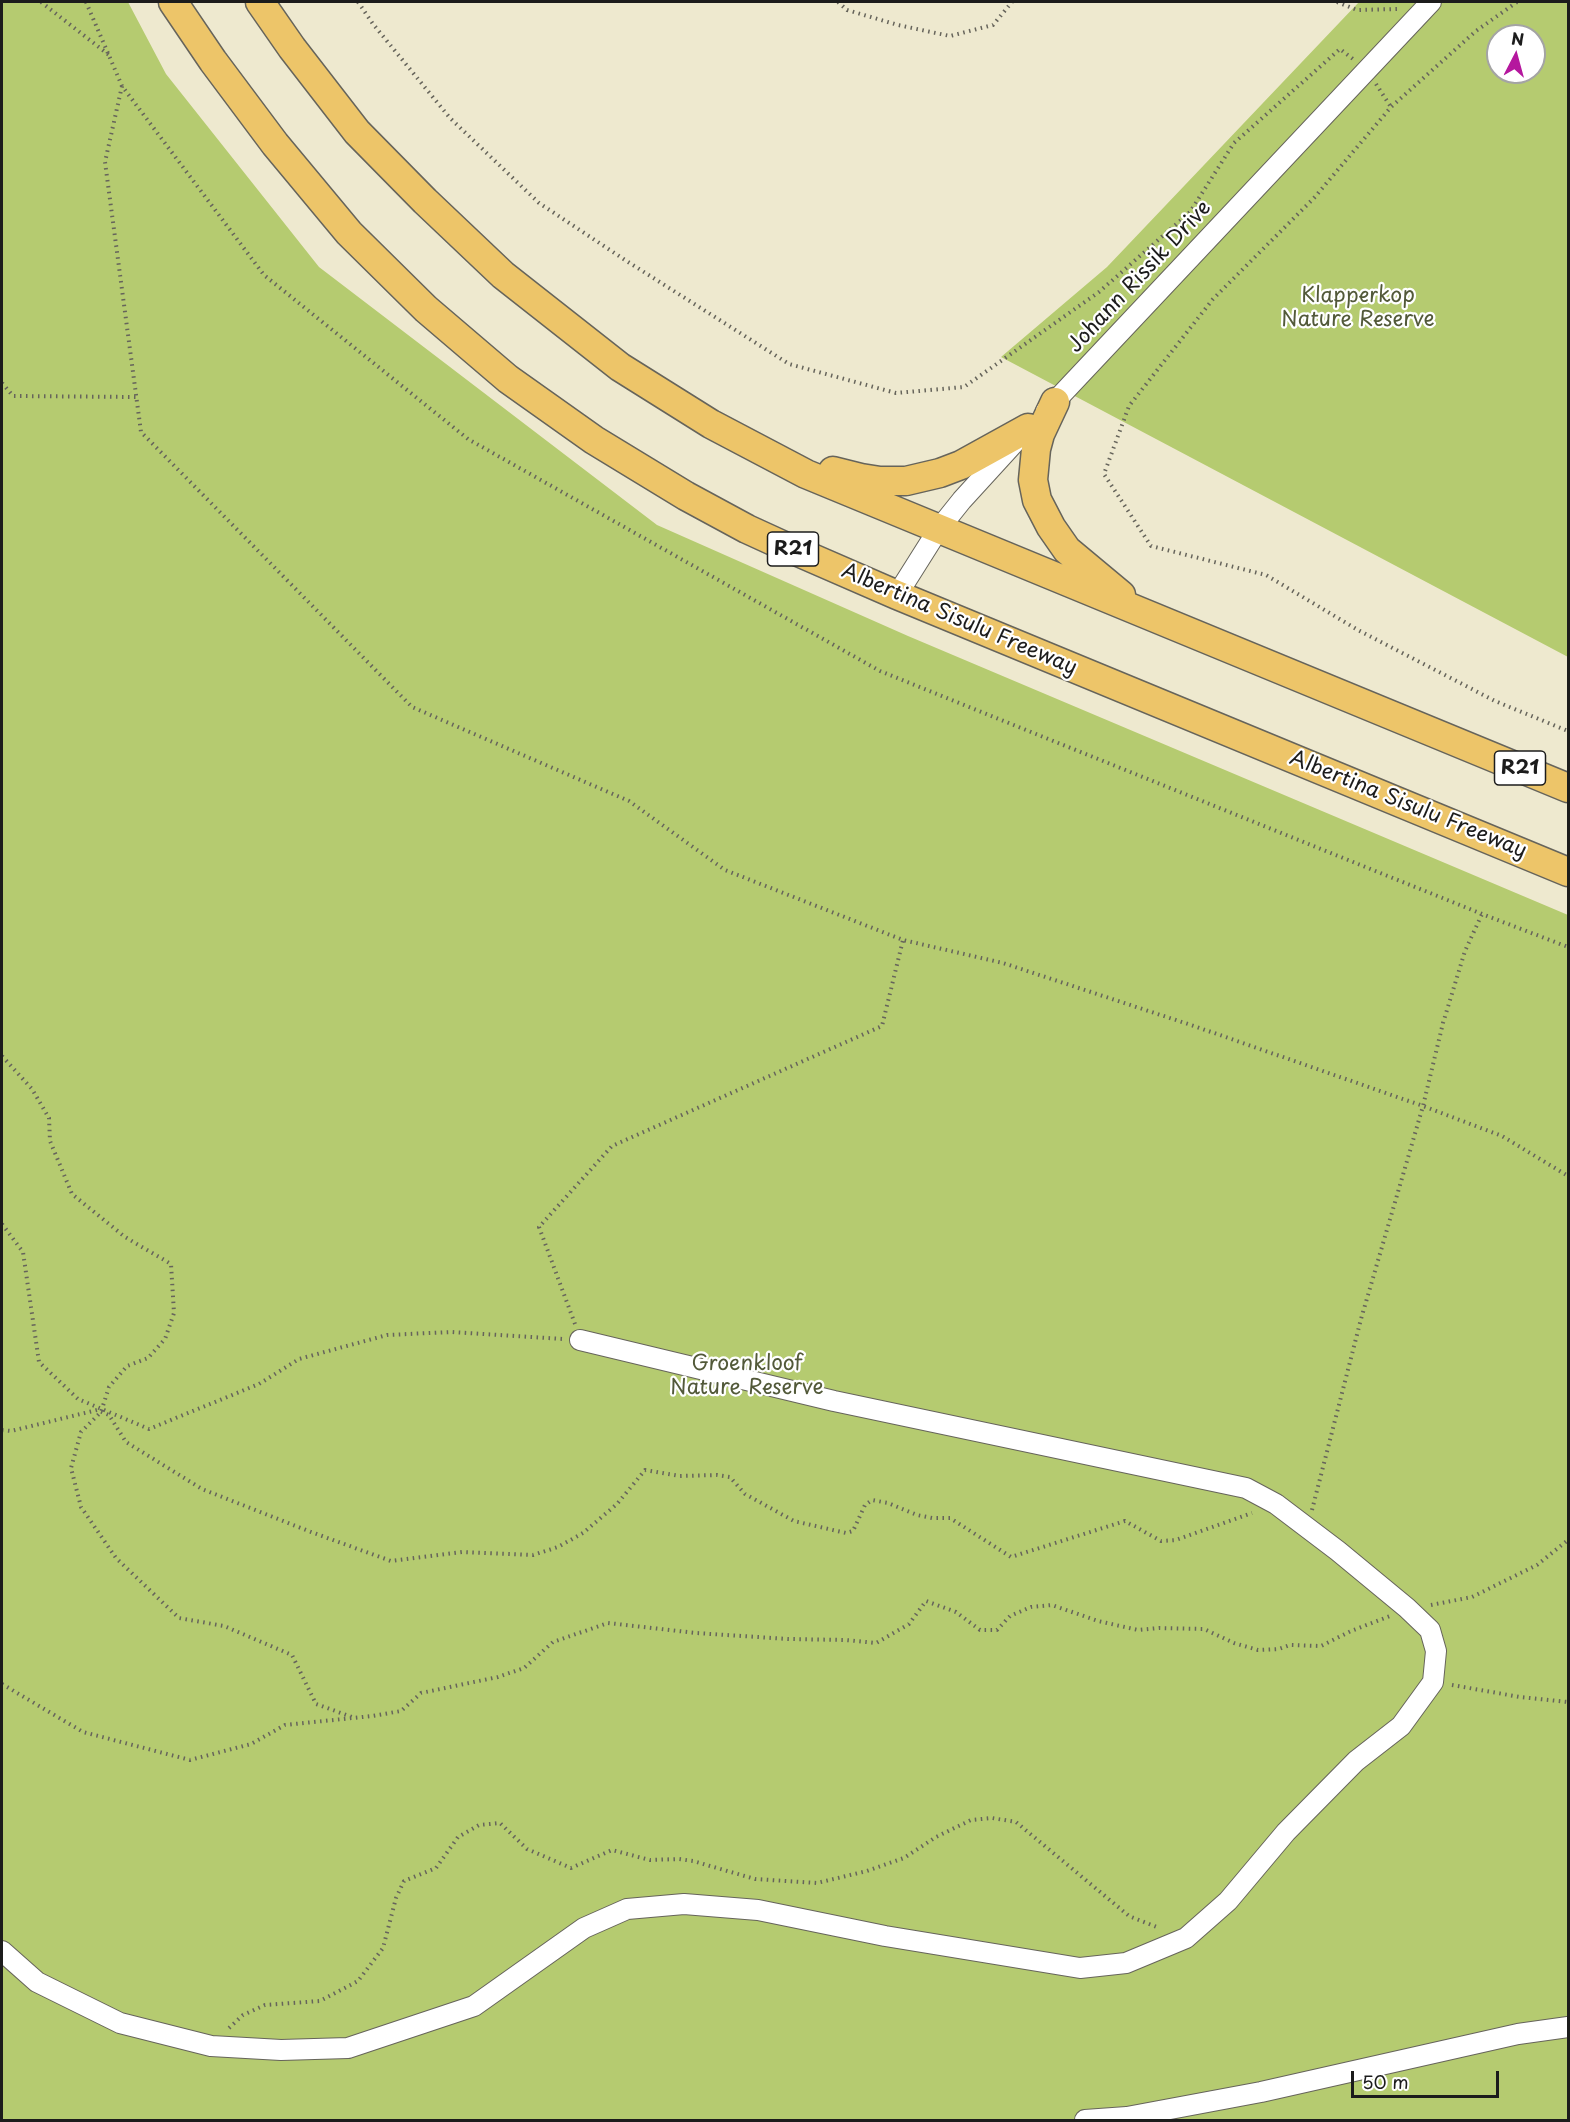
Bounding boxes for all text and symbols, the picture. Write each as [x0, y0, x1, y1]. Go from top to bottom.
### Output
north arrow [1486, 24, 1546, 84]
text: N [1510, 25, 1525, 51]
street label: Johann Rissik Drive [1063, 196, 1217, 358]
park label: Klapperkop Nature Reserve [1281, 283, 1435, 333]
road number: R21 [768, 532, 818, 566]
street label: Albertina Sisulu Freeway [837, 559, 1081, 681]
street label: Albertina Sisulu Freeway [1286, 746, 1530, 864]
road number: R21 [1494, 751, 1546, 785]
park label: Groenkloof Nature Reserve [670, 1351, 824, 1401]
scale bar [1354, 2059, 1502, 2097]
text: 50 m [1362, 2068, 1409, 2095]

